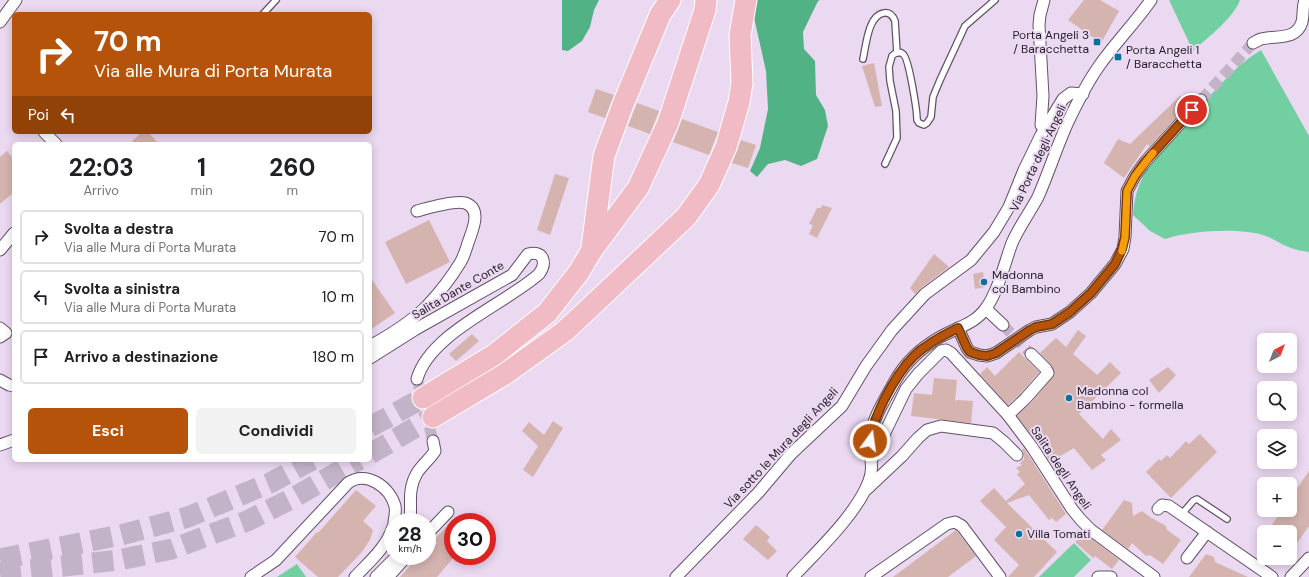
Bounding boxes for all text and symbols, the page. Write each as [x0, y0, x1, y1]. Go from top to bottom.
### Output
text: 70 m [94, 23, 162, 60]
place label: Porta Angeli 3 / Baracchetta [1012, 27, 1089, 57]
icon: right [28, 28, 80, 80]
marker: Porta Angeli 3 / Baracchetta [1092, 37, 1102, 47]
place label: Porta Angeli 1 / Baracchetta [1126, 42, 1202, 72]
marker: Porta Angeli 1 / Baracchetta [1113, 52, 1123, 62]
text: Via alle Mura di Porta Murata [94, 59, 332, 83]
pin [1175, 93, 1209, 127]
icon: arrive [1181, 99, 1203, 121]
street label: Via Porta degli Angeli [1006, 102, 1070, 214]
icon: left [57, 104, 79, 126]
text: Poi [28, 105, 49, 125]
text: 22:03 [69, 152, 134, 183]
text: 1 [197, 152, 206, 183]
text: 260 [269, 152, 315, 183]
text: Arrivo [83, 182, 119, 199]
text: min [191, 182, 213, 199]
text: m [287, 182, 298, 199]
text: Svolta a destra [64, 219, 174, 239]
icon: right [30, 226, 52, 248]
text: 70 m [319, 227, 354, 247]
text: Via alle Mura di Porta Murata [64, 239, 236, 256]
street label: Salita Dante Conte [409, 257, 507, 323]
place label: Madonna col Bambino [992, 267, 1061, 297]
marker: Madonna col Bambino [979, 277, 989, 287]
text: Svolta a sinistra [64, 279, 180, 299]
icon: left [30, 286, 52, 308]
text: 10 m [322, 287, 354, 307]
text: Via alle Mura di Porta Murata [64, 299, 236, 316]
north arrow [1257, 333, 1297, 373]
map controls [1257, 333, 1297, 565]
icon: arrive [30, 346, 52, 368]
text: Arrivo a destinazione [64, 347, 218, 367]
text: 180 m [313, 347, 354, 367]
button: search [1257, 381, 1297, 421]
place label: Madonna col Bambino - formella [1077, 383, 1184, 413]
street label: Via sotto le Mura degli Angeli [720, 384, 842, 512]
marker: Madonna col Bambino - formella [1064, 393, 1074, 403]
button: Esci [28, 408, 188, 454]
button: Condividi [196, 408, 356, 454]
position arrow [849, 420, 891, 462]
street label: Salita degli Angeli [1027, 423, 1095, 513]
button: layers [1257, 429, 1297, 469]
button: + [1257, 477, 1297, 517]
speed limit sign: 30 [444, 513, 496, 565]
text: 28 [398, 521, 422, 547]
button: − [1257, 525, 1297, 565]
place label: Villa Tomati [1027, 526, 1091, 542]
marker: Villa Tomati [1014, 529, 1024, 539]
text: km/h [398, 542, 422, 555]

